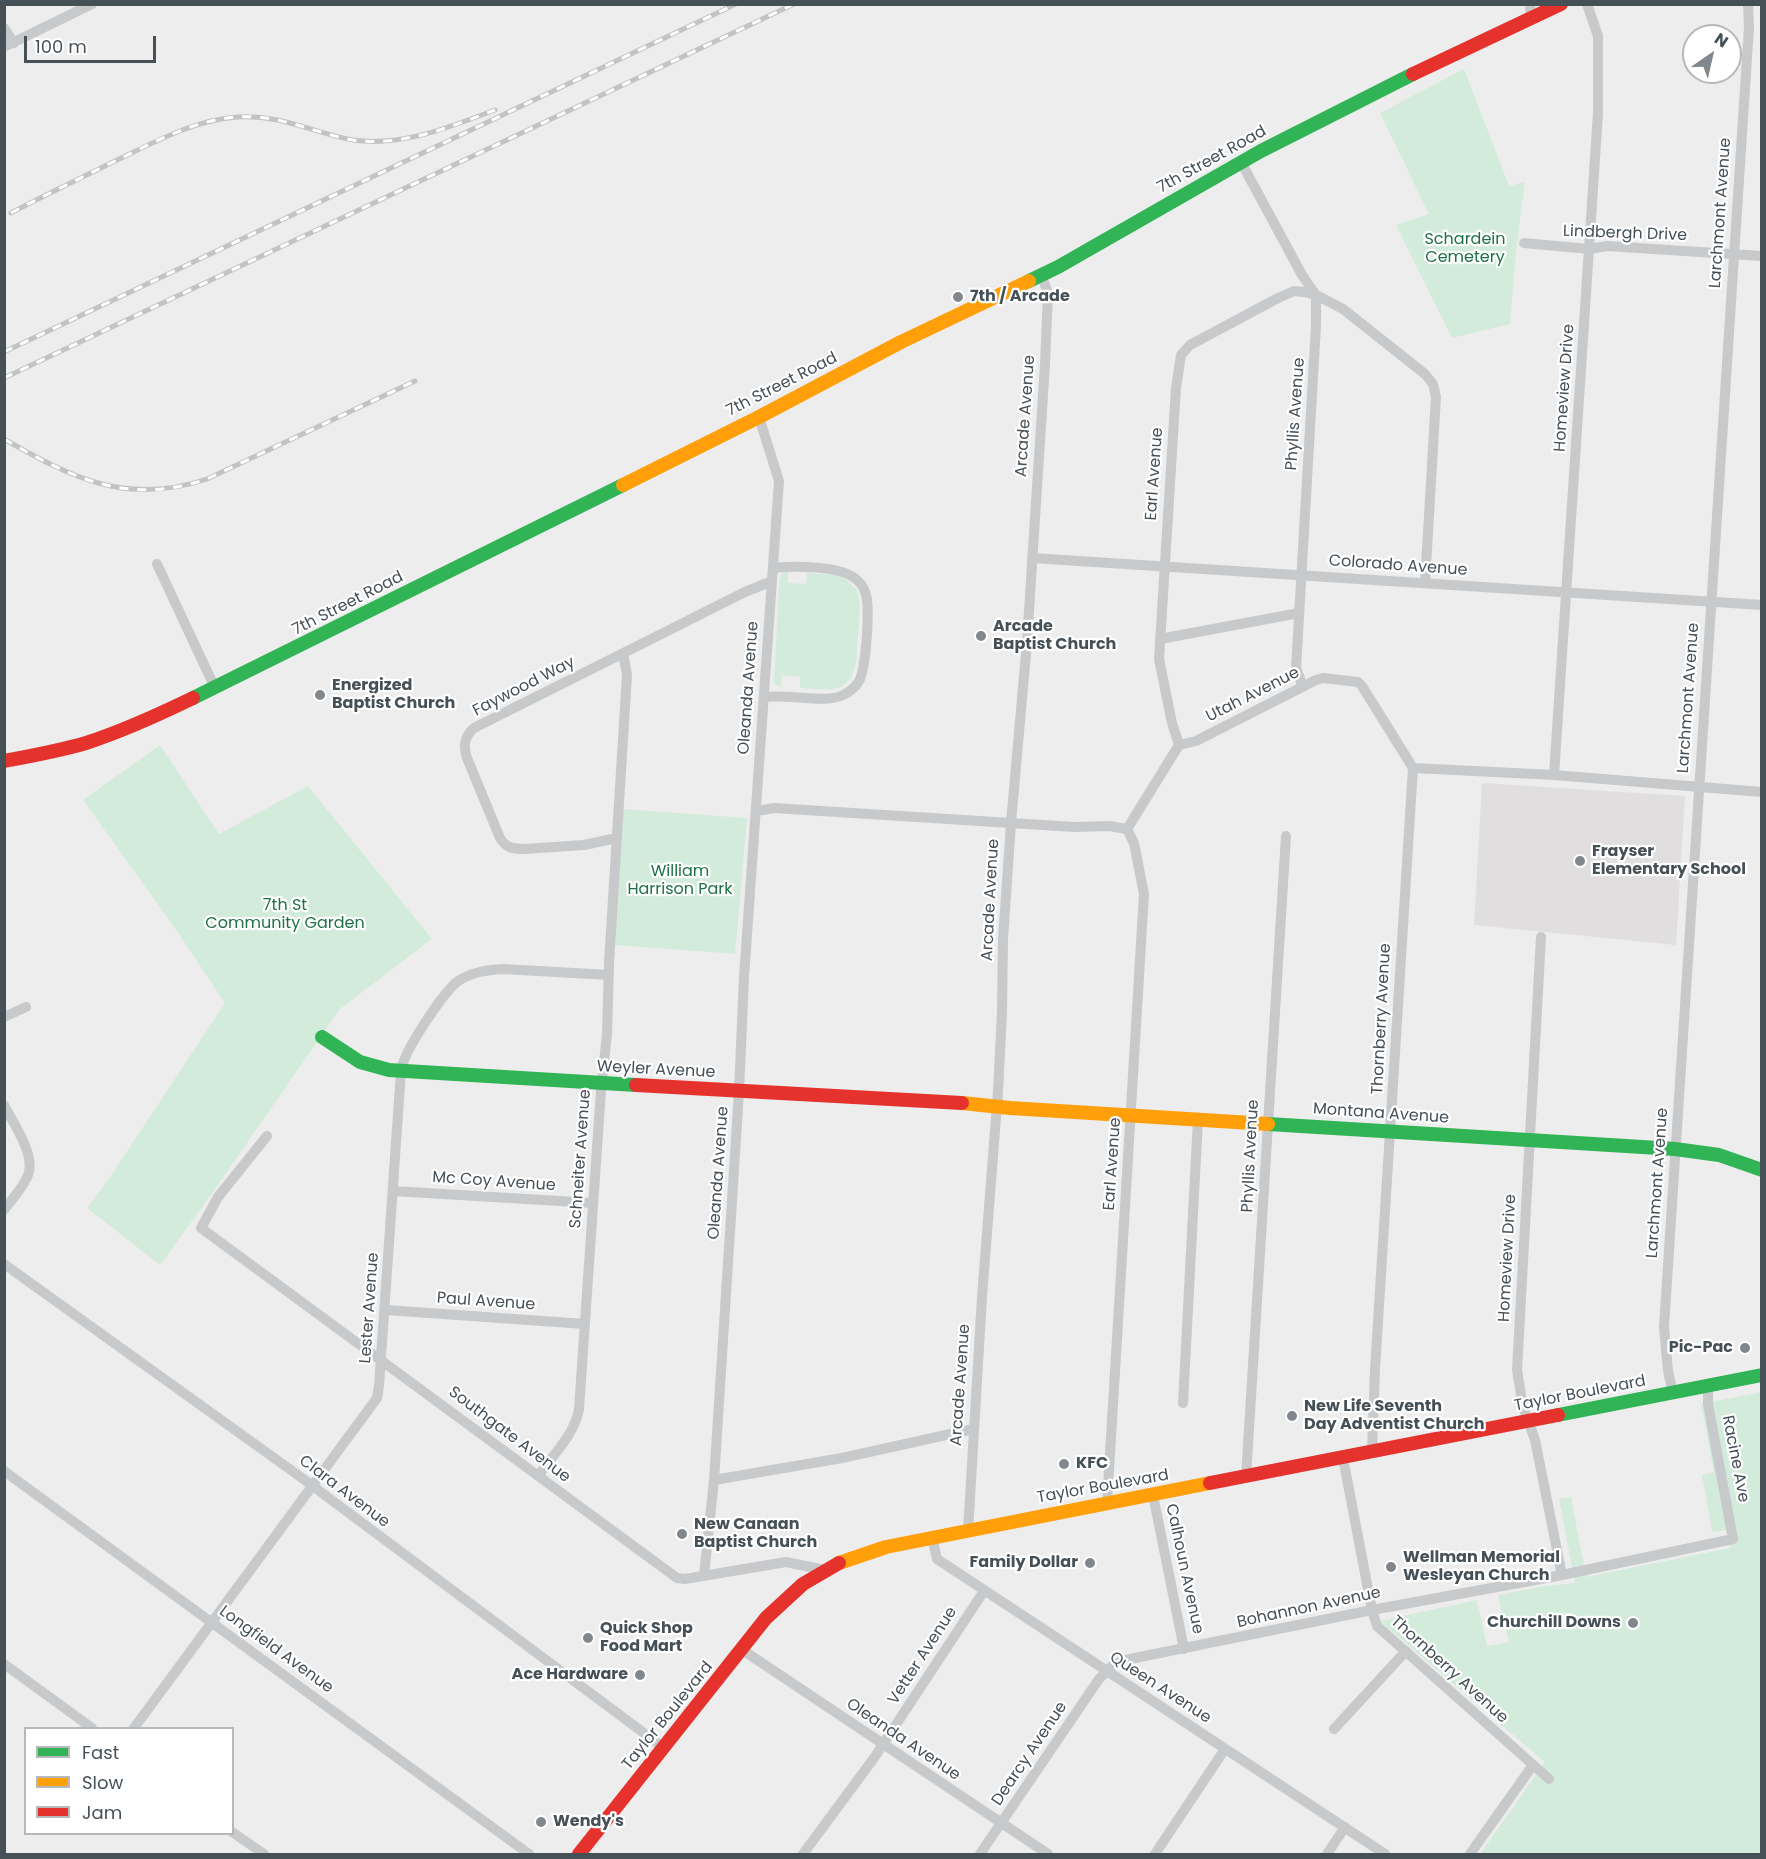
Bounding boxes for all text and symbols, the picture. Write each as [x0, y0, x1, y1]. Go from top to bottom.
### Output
scale bar [27, 24, 159, 62]
north arrow [1682, 24, 1742, 84]
text: N [1710, 27, 1733, 53]
text: 100 m [35, 34, 87, 59]
street label: 7th Street Road [1154, 122, 1270, 198]
street label: Larchmont Avenue [1706, 137, 1736, 289]
street label: Lindbergh Drive [1563, 222, 1687, 246]
park label: Schardein Cemetery [1424, 230, 1506, 268]
place label: 7th / Arcade [970, 287, 1070, 307]
marker: 7th / Arcade [951, 290, 965, 304]
street label: Homeview Drive [1551, 323, 1579, 453]
street label: 7th Street Road [723, 349, 841, 421]
street label: Arcade Avenue [1012, 354, 1040, 478]
street label: Phyllis Avenue [1282, 357, 1310, 471]
street label: Earl Avenue [1142, 427, 1168, 521]
street label: Colorado Avenue [1328, 552, 1468, 580]
street label: 7th Street Road [289, 568, 407, 640]
place label: Arcade Baptist Church [993, 617, 1116, 655]
street label: Oleanda Avenue [735, 621, 763, 755]
street label: Larchmont Avenue [1674, 622, 1704, 774]
marker: Arcade Baptist Church [974, 629, 988, 643]
street label: Faywood Way [470, 653, 578, 721]
street label: Utah Avenue [1203, 663, 1303, 727]
place label: Energized Baptist Church [332, 676, 455, 714]
marker: Energized Baptist Church [313, 688, 327, 702]
street label: Arcade Avenue [978, 838, 1004, 962]
place label: Frayser Elementary School [1592, 842, 1746, 880]
marker: Frayser Elementary School [1573, 854, 1587, 868]
park label: William Harrison Park [627, 862, 733, 900]
park label: 7th St Community Garden [205, 896, 365, 934]
street label: Thornberry Avenue [1368, 943, 1396, 1095]
street label: Weyler Avenue [596, 1057, 716, 1083]
street label: Schneiter Avenue [567, 1089, 595, 1229]
street label: Phyllis Avenue [1238, 1099, 1264, 1213]
street label: Montana Avenue [1312, 1100, 1450, 1128]
street label: Oleanda Avenue [705, 1106, 733, 1240]
street label: Larchmont Avenue [1643, 1107, 1673, 1259]
street label: Earl Avenue [1100, 1117, 1126, 1211]
street label: Mc Coy Avenue [432, 1168, 556, 1196]
street label: Homeview Drive [1495, 1194, 1521, 1322]
street label: Lester Avenue [357, 1252, 383, 1364]
street label: Paul Avenue [436, 1289, 536, 1315]
street label: Arcade Avenue [947, 1323, 975, 1447]
place label: Pic-Pac [1669, 1338, 1733, 1358]
marker: Pic-Pac [1738, 1341, 1752, 1355]
street label: Taylor Boulevard [1513, 1372, 1647, 1416]
street label: Southgate Avenue [444, 1383, 574, 1487]
place label: New Life Seventh Day Adventist Church [1304, 1397, 1484, 1435]
marker: New Life Seventh Day Adventist Church [1285, 1409, 1299, 1423]
street label: Racine Ave [1717, 1414, 1753, 1504]
street label: Clara Avenue [295, 1452, 393, 1532]
place label: KFC [1076, 1454, 1108, 1474]
marker: KFC [1057, 1457, 1071, 1471]
street label: Taylor Boulevard [1036, 1466, 1170, 1508]
street label: Calhoun Avenue [1161, 1502, 1207, 1636]
place label: New Canaan Baptist Church [694, 1515, 817, 1553]
marker: New Canaan Baptist Church [675, 1527, 689, 1541]
place label: Wellman Memorial Wesleyan Church [1403, 1548, 1560, 1586]
place label: Family Dollar [970, 1553, 1078, 1573]
marker: Family Dollar [1083, 1556, 1097, 1570]
marker: Wellman Memorial Wesleyan Church [1384, 1560, 1398, 1574]
street label: Bohannon Avenue [1235, 1583, 1383, 1633]
street label: Longfield Avenue [215, 1602, 337, 1698]
street label: Vetter Avenue [884, 1604, 962, 1708]
street label: Thornberry Avenue [1386, 1612, 1512, 1728]
place label: Churchill Downs [1487, 1613, 1621, 1633]
marker: Churchill Downs [1626, 1616, 1640, 1630]
place label: Quick Shop Food Mart [600, 1619, 693, 1657]
marker: Quick Shop Food Mart [581, 1631, 595, 1645]
street label: Queen Avenue [1106, 1648, 1214, 1728]
street label: Taylor Boulevard [618, 1658, 718, 1774]
place label: Ace Hardware [512, 1665, 628, 1685]
marker: Ace Hardware [633, 1668, 647, 1682]
street label: Oleanda Avenue [842, 1695, 964, 1785]
street label: Dearcy Avenue [988, 1698, 1072, 1810]
legend [24, 1727, 234, 1835]
text: Fast [82, 1740, 119, 1765]
text: Slow [82, 1770, 123, 1795]
text: Jam [82, 1800, 122, 1825]
place label: Wendy's [553, 1812, 624, 1832]
marker: Wendy's [534, 1815, 548, 1829]

